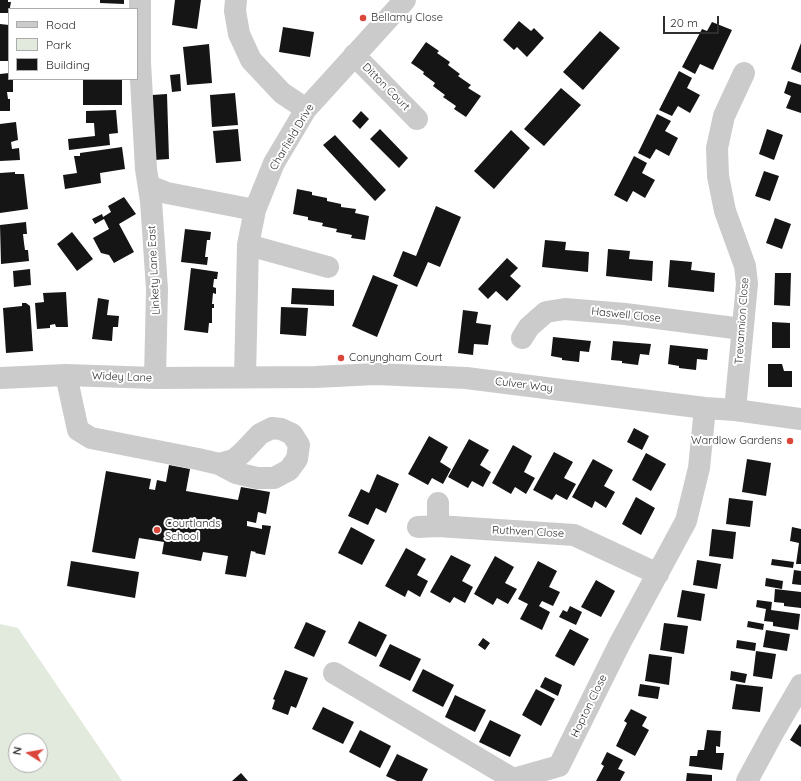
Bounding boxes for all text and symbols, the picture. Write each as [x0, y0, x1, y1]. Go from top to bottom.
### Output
legend [8, 8, 138, 80]
scale bar [665, 8, 721, 34]
place label: Bellamy Close [371, 11, 443, 25]
marker: Bellamy Close [358, 13, 368, 23]
text: 20 m [670, 15, 698, 30]
text: Road [46, 17, 76, 32]
text: Park [46, 37, 71, 52]
text: Building [46, 57, 90, 72]
street label: Ditton Court [360, 61, 412, 113]
street label: Charfield Drive [267, 101, 317, 173]
street label: Linkety Lane East [145, 225, 163, 315]
street label: Trevannion Close [732, 277, 752, 365]
street label: Haswell Close [591, 305, 661, 325]
place label: Conyngham Court [349, 351, 443, 365]
marker: Conyngham Court [336, 353, 346, 363]
street label: Widey Lane [92, 369, 152, 385]
street label: Culver Way [494, 375, 554, 395]
place label: Wardlow Gardens [691, 434, 782, 448]
marker: Wardlow Gardens [785, 436, 795, 446]
place label: Courtlands School [165, 517, 220, 543]
street label: Ruthven Close [492, 524, 564, 540]
marker: Courtlands School [152, 525, 162, 535]
street label: Hopton Close [568, 672, 610, 740]
north arrow [8, 733, 48, 773]
text: N [10, 746, 25, 756]

